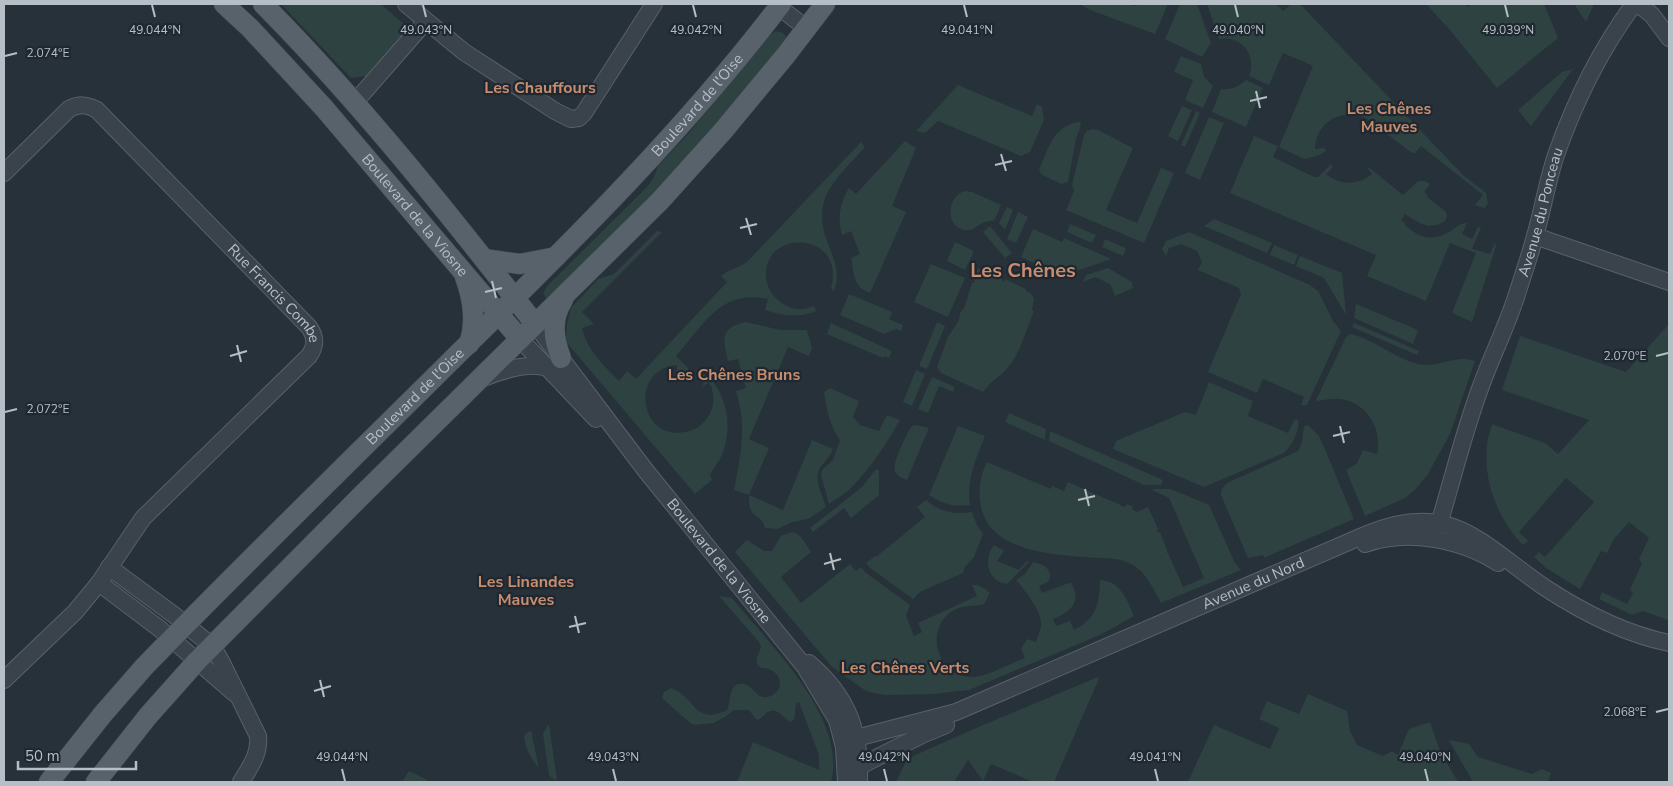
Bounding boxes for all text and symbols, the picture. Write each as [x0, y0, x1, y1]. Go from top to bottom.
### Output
text: 49.044°N [129, 22, 181, 38]
text: 49.043°N [400, 22, 452, 38]
text: 49.042°N [670, 22, 722, 38]
text: 49.041°N [941, 22, 993, 38]
text: 49.040°N [1212, 22, 1264, 38]
text: 49.039°N [1482, 22, 1534, 38]
text: 2.074°E [27, 45, 69, 61]
street label: Boulevard de l'Oise [647, 49, 748, 161]
district label: Les Chauffours [484, 77, 596, 99]
district label: Les Chênes Mauves [1347, 98, 1431, 138]
street label: Avenue du Ponceau [1513, 145, 1568, 279]
street label: Boulevard de la Viosne [357, 150, 473, 281]
street label: Rue Francis Combe [223, 239, 325, 344]
district label: Les Chênes [970, 257, 1076, 284]
street label: Boulevard de l'Oise [361, 343, 468, 449]
text: 2.070°E [1604, 348, 1646, 364]
district label: Les Chênes Bruns [668, 364, 800, 386]
text: 2.072°E [27, 401, 69, 417]
street label: Boulevard de la Viosne [662, 494, 776, 628]
street label: Avenue du Nord [1199, 552, 1307, 614]
district label: Les Linandes Mauves [478, 571, 574, 611]
district label: Les Chênes Verts [841, 657, 969, 679]
text: 2.068°E [1604, 704, 1646, 720]
scale bar [18, 738, 135, 770]
text: 50 m [25, 746, 60, 766]
text: 49.044°N [316, 749, 368, 765]
text: 49.043°N [587, 749, 639, 765]
text: 49.042°N [858, 749, 910, 765]
text: 49.041°N [1129, 749, 1181, 765]
text: 49.040°N [1399, 749, 1451, 765]

